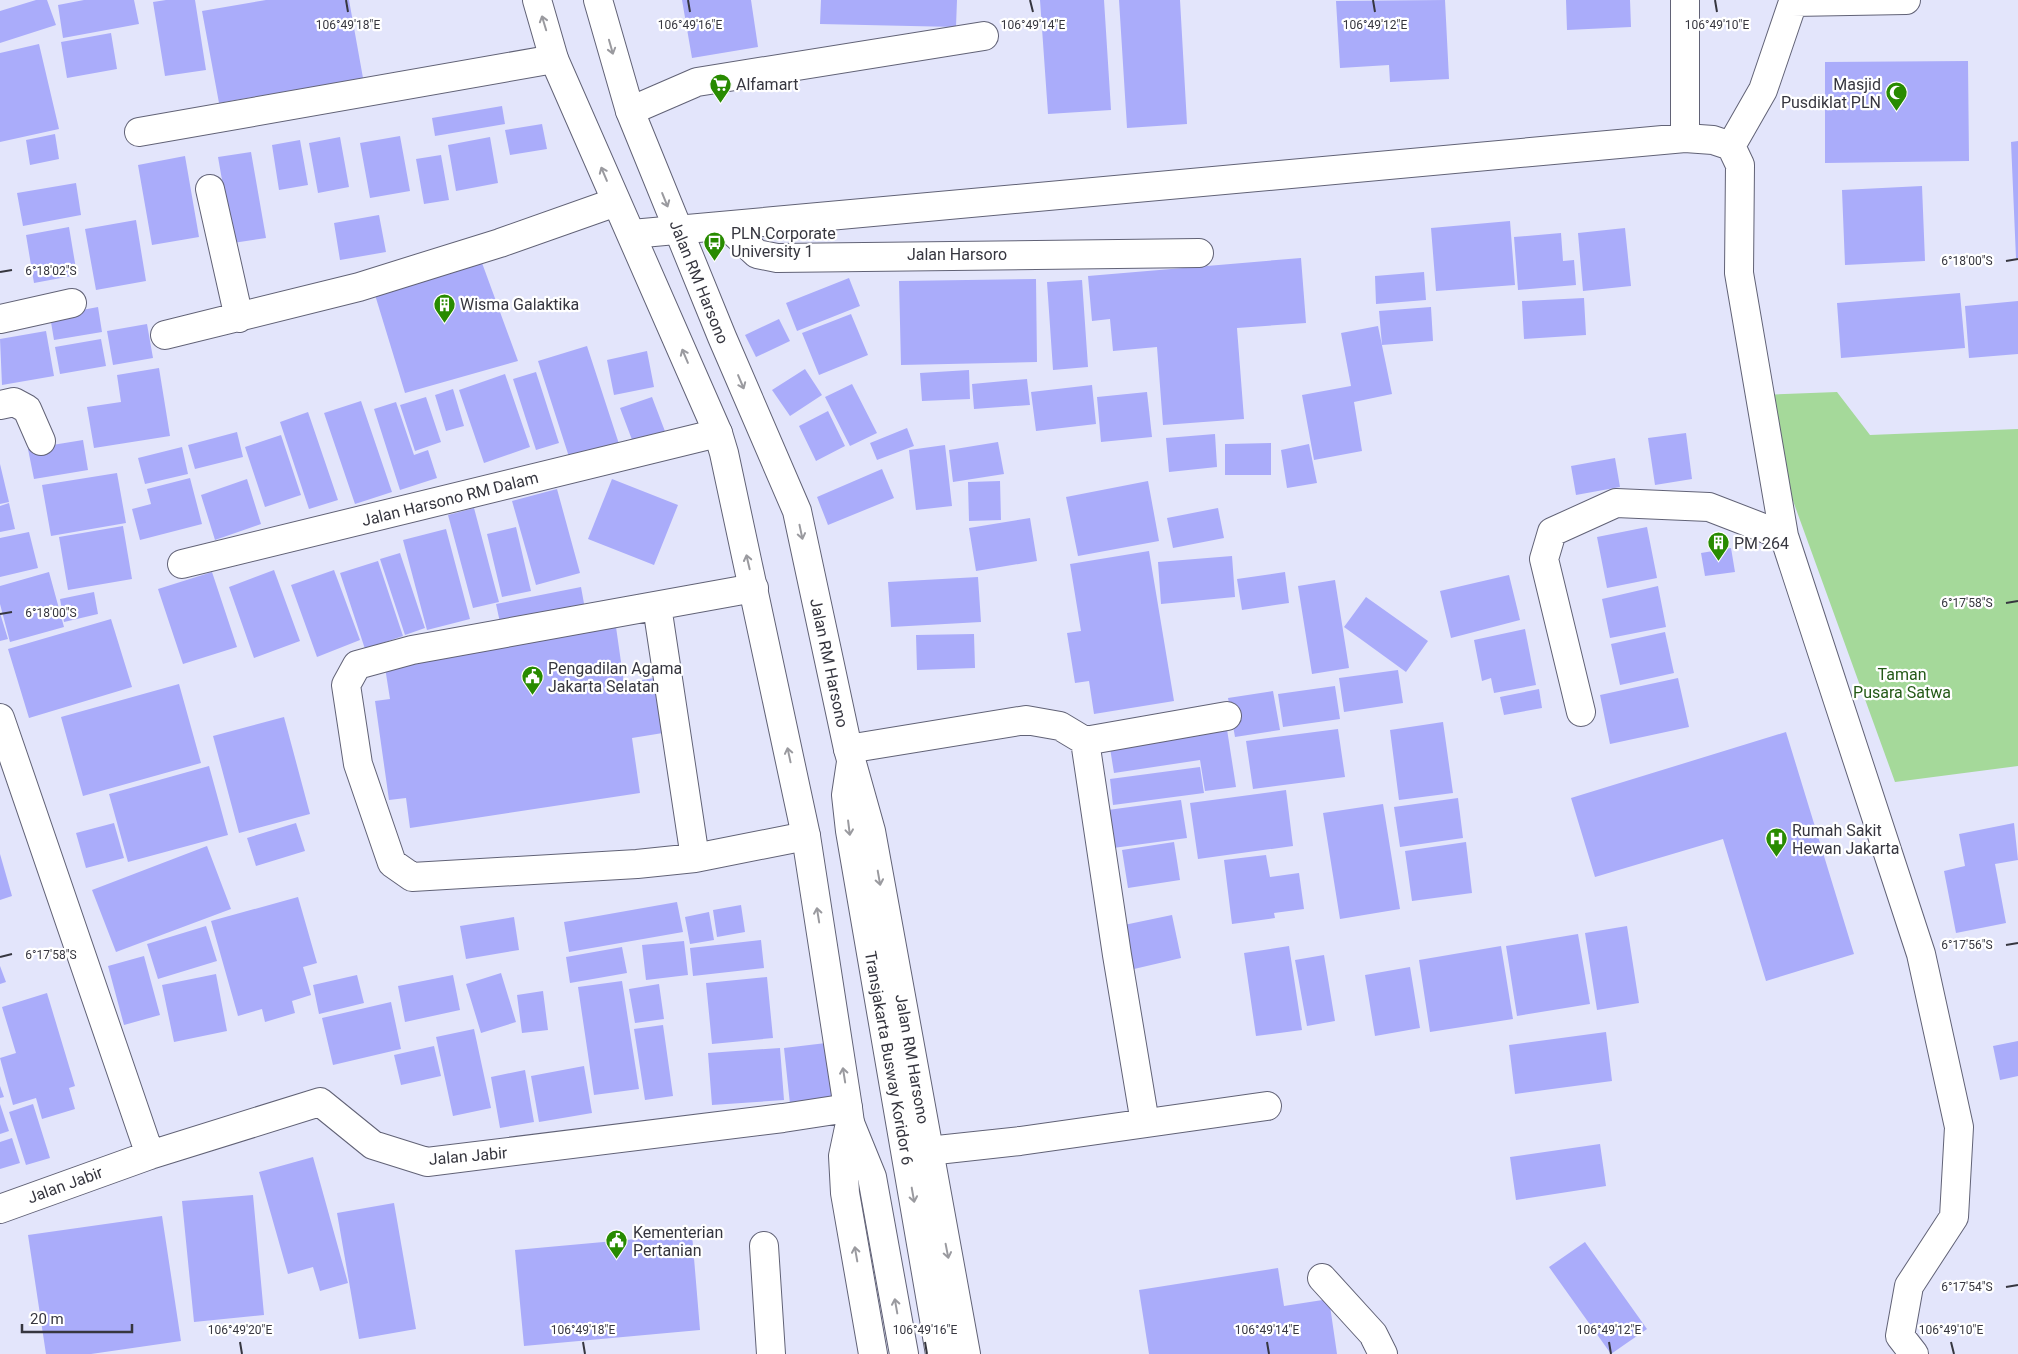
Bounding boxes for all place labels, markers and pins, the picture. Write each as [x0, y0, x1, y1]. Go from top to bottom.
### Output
supermarket icon: Alfamart [708, 72, 732, 103]
place label: Alfamart [736, 75, 798, 94]
place label: Masjid Pusdiklat PLN [1781, 75, 1881, 112]
mosque icon: Masjid Pusdiklat PLN [1885, 81, 1909, 112]
place label: PLN Corporate University 1 [731, 224, 836, 261]
bus stop icon: PLN Corporate University 1 [703, 230, 727, 261]
building icon: Wisma Galaktika [432, 292, 456, 323]
place label: Wisma Galaktika [460, 295, 579, 314]
building icon: PM 264 [1706, 531, 1730, 562]
place label: PM 264 [1734, 534, 1789, 553]
place label: Pengadilan Agama Jakarta Selatan [548, 659, 682, 696]
public building icon: Pengadilan Agama Jakarta Selatan [520, 665, 544, 696]
place label: Rumah Sakit Hewan Jakarta [1792, 821, 1900, 858]
hospital icon: Rumah Sakit Hewan Jakarta [1764, 827, 1788, 858]
place label: Kementerian Pertanian [633, 1223, 723, 1260]
public building icon: Kementerian Pertanian [605, 1229, 629, 1260]

